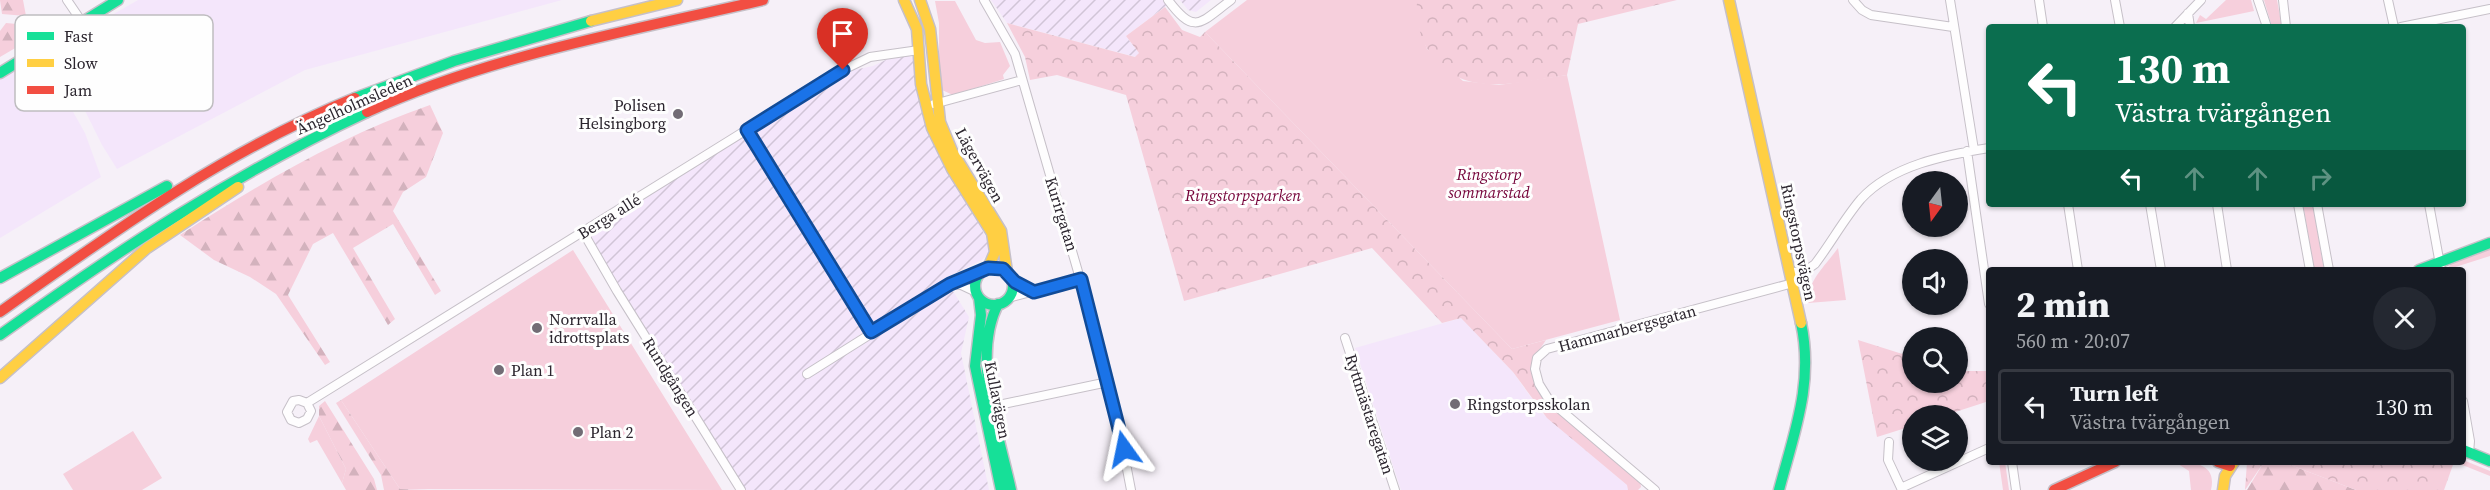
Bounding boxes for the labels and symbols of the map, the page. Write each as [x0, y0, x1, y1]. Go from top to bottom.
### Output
pin [817, 8, 868, 70]
legend [15, 15, 213, 111]
text: Fast [64, 25, 94, 47]
text: Slow [64, 52, 99, 74]
street label: Ängelholmsleden [292, 68, 416, 140]
text: Jam [63, 79, 92, 101]
place label: Polisen Helsingborg [578, 94, 666, 134]
marker: Polisen Helsingborg [671, 107, 685, 121]
street label: Lägervägen [950, 124, 1010, 207]
park label: Ringstorp sommarstad [1448, 163, 1531, 203]
north arrow [1902, 171, 1968, 237]
street label: Kurirgatan [1040, 174, 1084, 254]
street label: Ringstorpsvägen [1776, 182, 1822, 303]
park label: Ringstorpsparken [1184, 184, 1301, 206]
street label: Berga allé [573, 188, 645, 244]
street label: Hammarbergsgatan [1555, 299, 1699, 357]
place label: Norrvalla idrottsplats [549, 308, 630, 348]
marker: Norrvalla idrottsplats [530, 321, 544, 335]
street label: Rundgången [638, 333, 704, 421]
street label: Ryttmästaregatan [1340, 351, 1400, 477]
place label: Plan 1 [511, 359, 555, 381]
street label: Kullavägen [980, 359, 1016, 441]
marker: Plan 1 [492, 363, 506, 377]
place label: Ringstorpsskolan [1467, 393, 1591, 415]
marker: Ringstorpsskolan [1448, 397, 1462, 411]
position arrow [1092, 417, 1156, 481]
place label: Plan 2 [590, 421, 634, 443]
marker: Plan 2 [571, 425, 585, 439]

